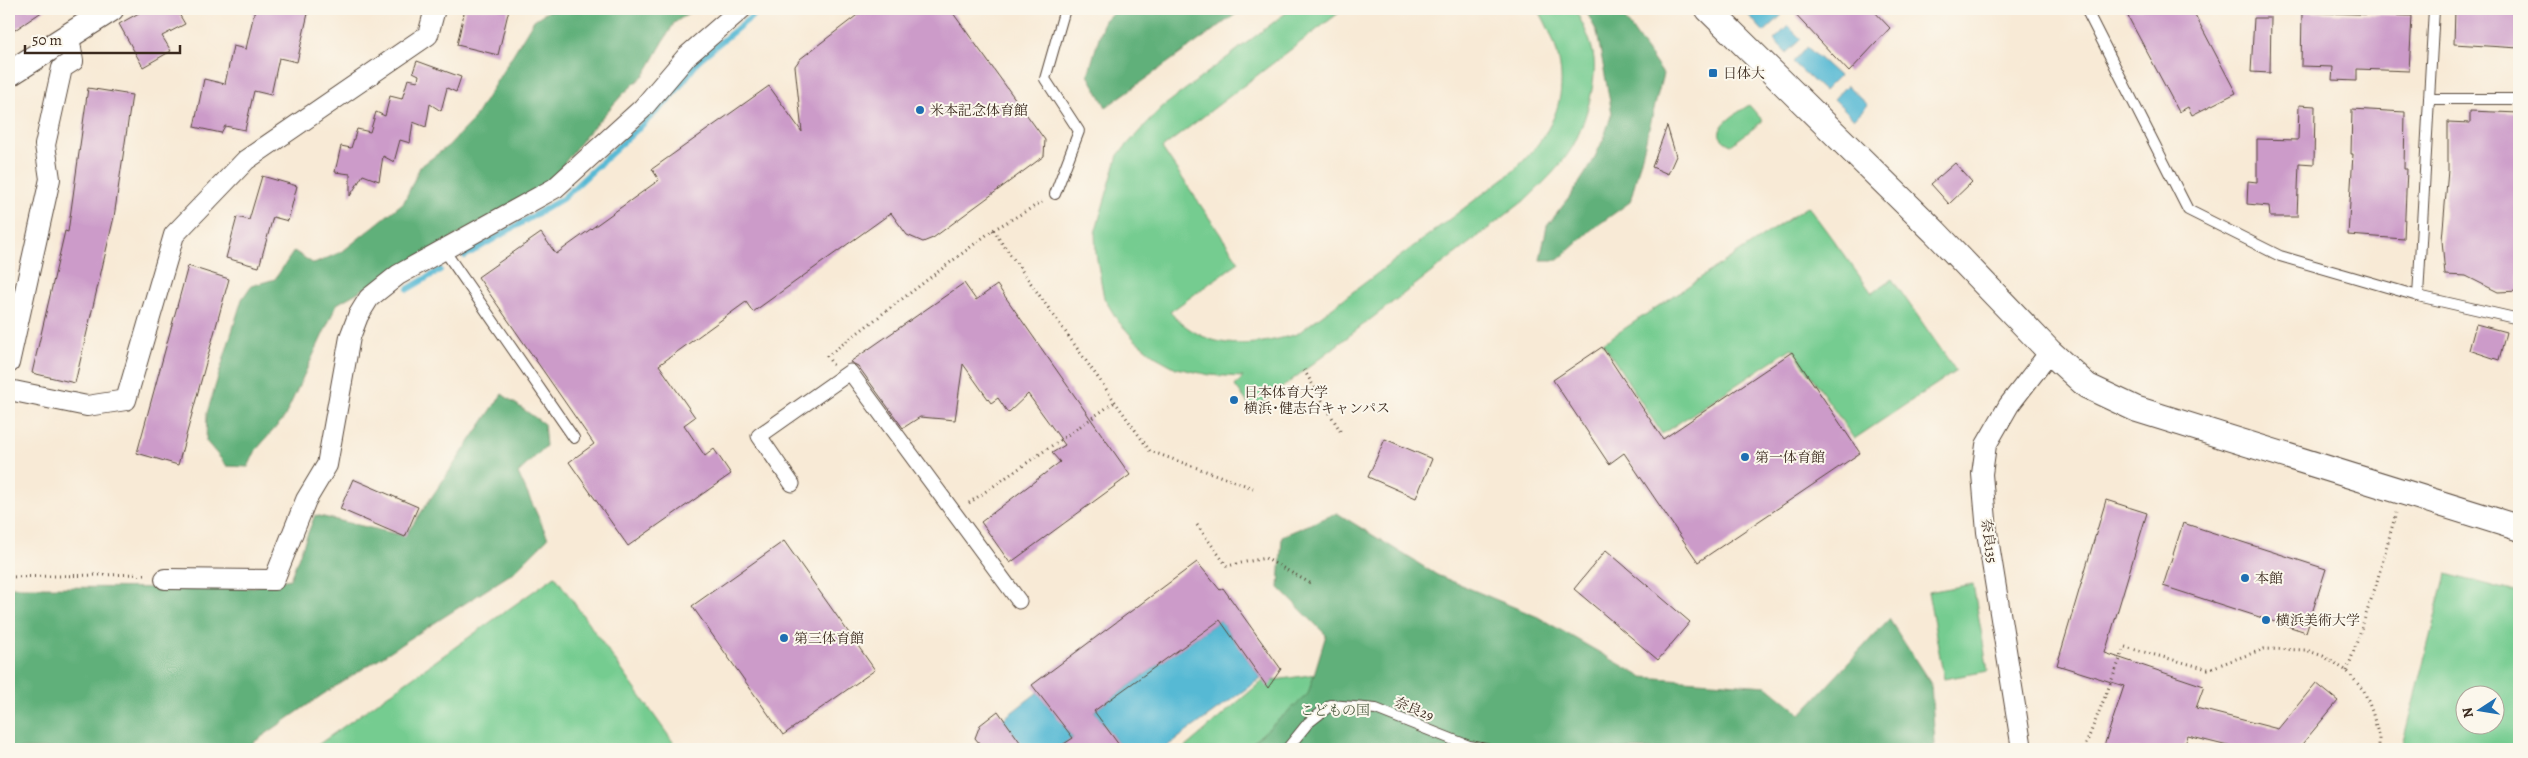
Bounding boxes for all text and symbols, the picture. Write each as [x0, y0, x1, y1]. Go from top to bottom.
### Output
scale bar [25, 22, 180, 54]
text: 50 m [32, 30, 62, 50]
place label: 日体大 [1723, 64, 1765, 83]
marker: 日体大 [1707, 67, 1719, 79]
place label: 米本記念体育館 [930, 101, 1028, 120]
marker: 米本記念体育館 [914, 104, 926, 116]
place label: 日本体育大学 横浜･健志台キャンパス [1244, 383, 1390, 418]
marker: 日本体育大学 横浜･健志台キャンパス [1228, 394, 1240, 406]
place label: 第一体育館 [1755, 448, 1825, 467]
marker: 第一体育館 [1739, 451, 1751, 463]
street label: 奈良135 [1976, 518, 2002, 564]
place label: 本館 [2255, 569, 2283, 588]
marker: 本館 [2239, 572, 2251, 584]
place label: 横浜美術大学 [2276, 611, 2360, 630]
marker: 横浜美術大学 [2260, 614, 2272, 626]
place label: 第三体育館 [794, 629, 864, 648]
marker: 第三体育館 [778, 632, 790, 644]
north arrow [2456, 686, 2506, 736]
street label: 奈良29 [1391, 693, 1437, 725]
park label: こどもの国 [1300, 701, 1370, 720]
text: N [2457, 706, 2478, 720]

